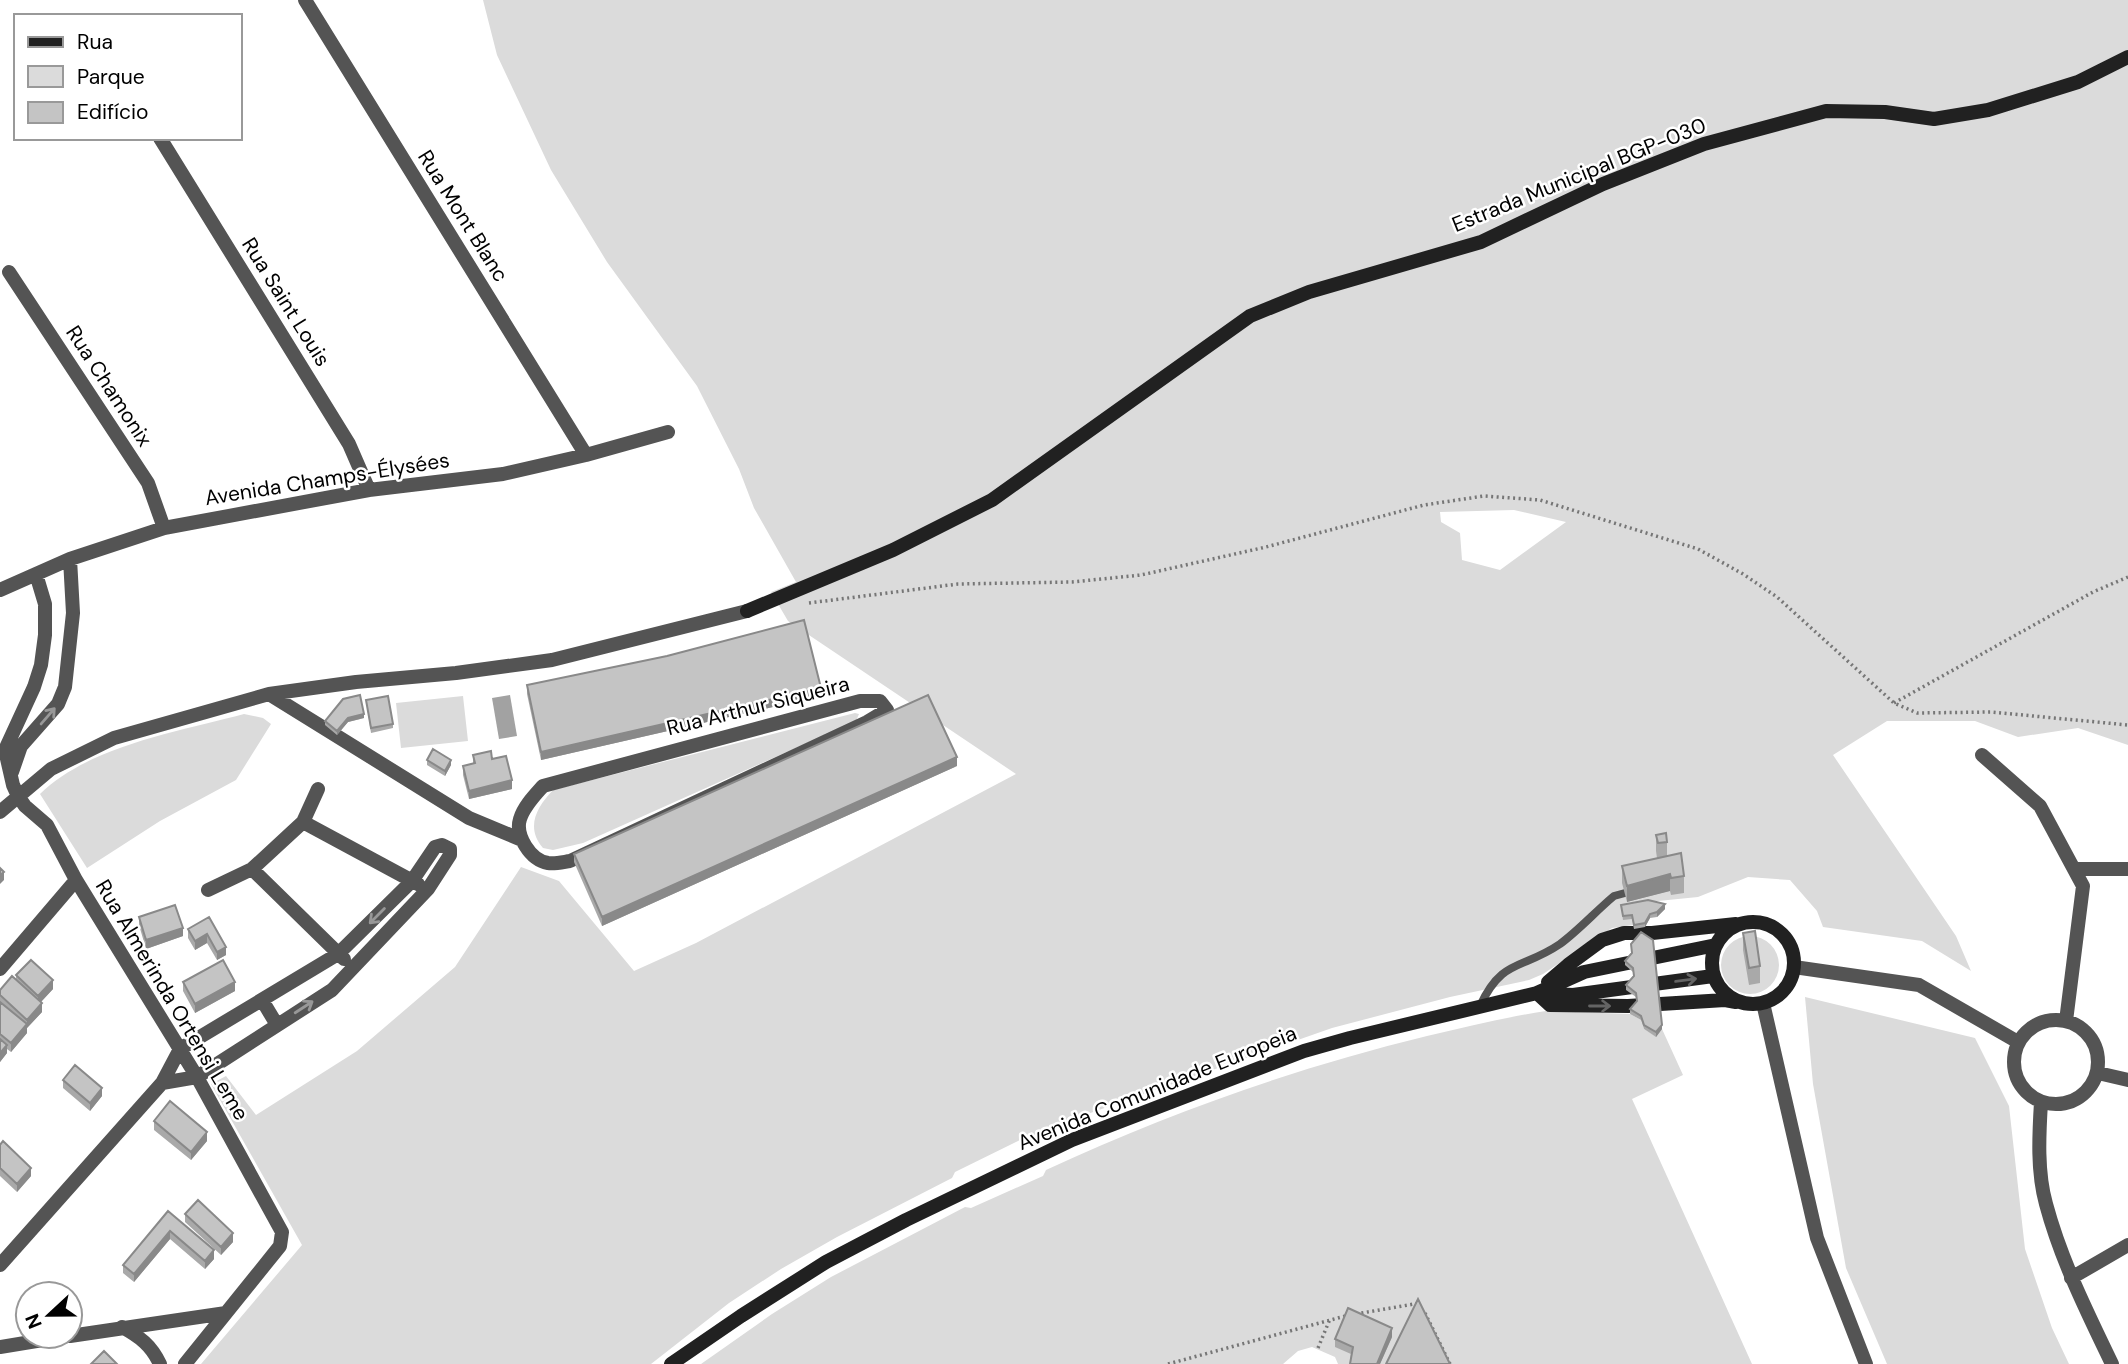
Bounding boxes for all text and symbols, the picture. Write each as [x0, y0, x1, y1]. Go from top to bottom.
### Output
legend [14, 14, 242, 140]
text: Rua [77, 28, 113, 56]
text: Parque [77, 63, 145, 91]
text: Edifício [77, 98, 148, 126]
street label: Estrada Municipal BGP-030 [1448, 111, 1710, 239]
street label: Rua Mont Blanc [411, 145, 515, 287]
street label: Rua Saint Louis [235, 232, 337, 372]
street label: Rua Chamonix [59, 320, 159, 452]
street label: Avenida Champs-Élysées [203, 446, 451, 512]
street label: Rua Arthur Siqueira [664, 670, 852, 742]
one-way arrow [40, 707, 56, 725]
street label: Rua Almerinda Ortensi Leme [89, 874, 255, 1126]
one-way arrow [369, 907, 386, 924]
one-way arrow [1674, 973, 1696, 986]
one-way arrow [1588, 999, 1611, 1013]
one-way arrow [294, 1000, 313, 1015]
street label: Avenida Comunidade Europeia [1013, 1019, 1301, 1157]
north arrow [14, 1280, 84, 1350]
text: N [20, 1310, 48, 1332]

